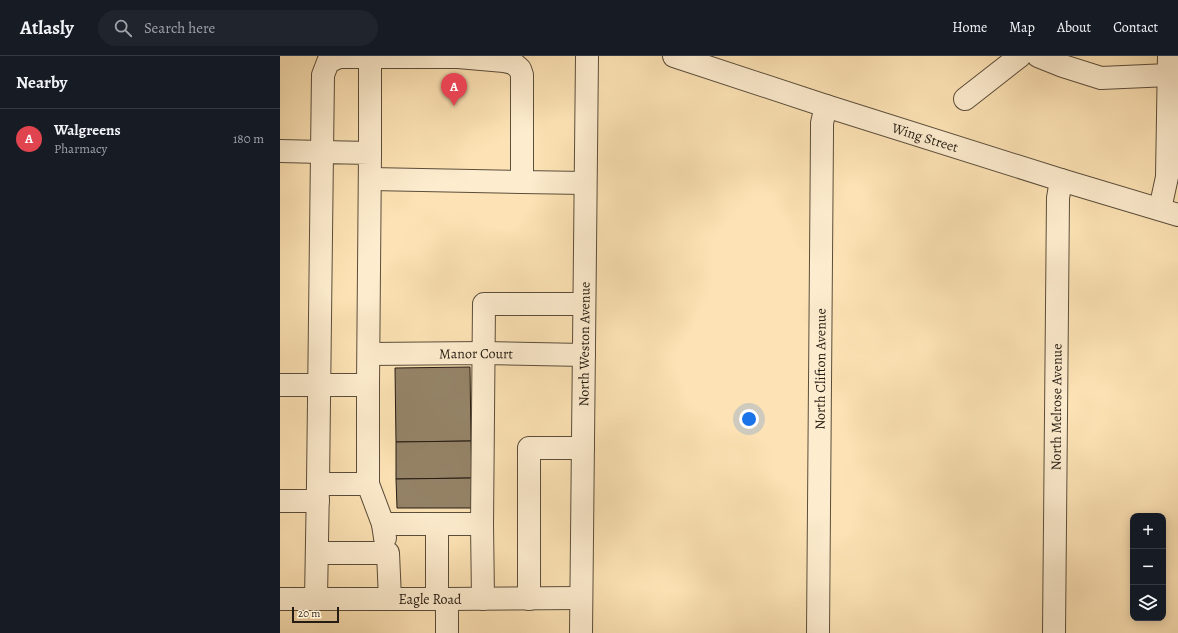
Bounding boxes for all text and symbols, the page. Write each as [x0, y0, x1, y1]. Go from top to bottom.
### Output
search box [98, 10, 378, 46]
text: Atlasly [20, 15, 74, 41]
icon: search [112, 17, 134, 39]
text: Search here [144, 18, 215, 38]
text: Home [952, 18, 987, 37]
text: Map [1009, 18, 1035, 37]
text: About [1057, 18, 1091, 37]
text: Contact [1113, 18, 1158, 37]
text: Nearby [16, 71, 67, 94]
pin: A [441, 73, 467, 106]
street label: Wing Street [889, 118, 961, 157]
text: Walgreens [54, 120, 121, 140]
text: A [25, 130, 33, 147]
text: 180 m [233, 130, 264, 147]
text: Pharmacy [54, 140, 107, 157]
street label: North Weston Avenue [574, 282, 594, 407]
street label: North Clifton Avenue [810, 308, 830, 430]
street label: Manor Court [439, 343, 514, 363]
street label: North Melrose Avenue [1046, 343, 1066, 471]
your location [739, 409, 759, 429]
map controls [1130, 513, 1166, 621]
button: + [1130, 513, 1166, 549]
button: − [1130, 549, 1166, 585]
button: layers [1130, 585, 1166, 621]
street label: Eagle Road [398, 589, 462, 609]
scale bar [292, 605, 339, 624]
text: 20 m [298, 606, 320, 621]

